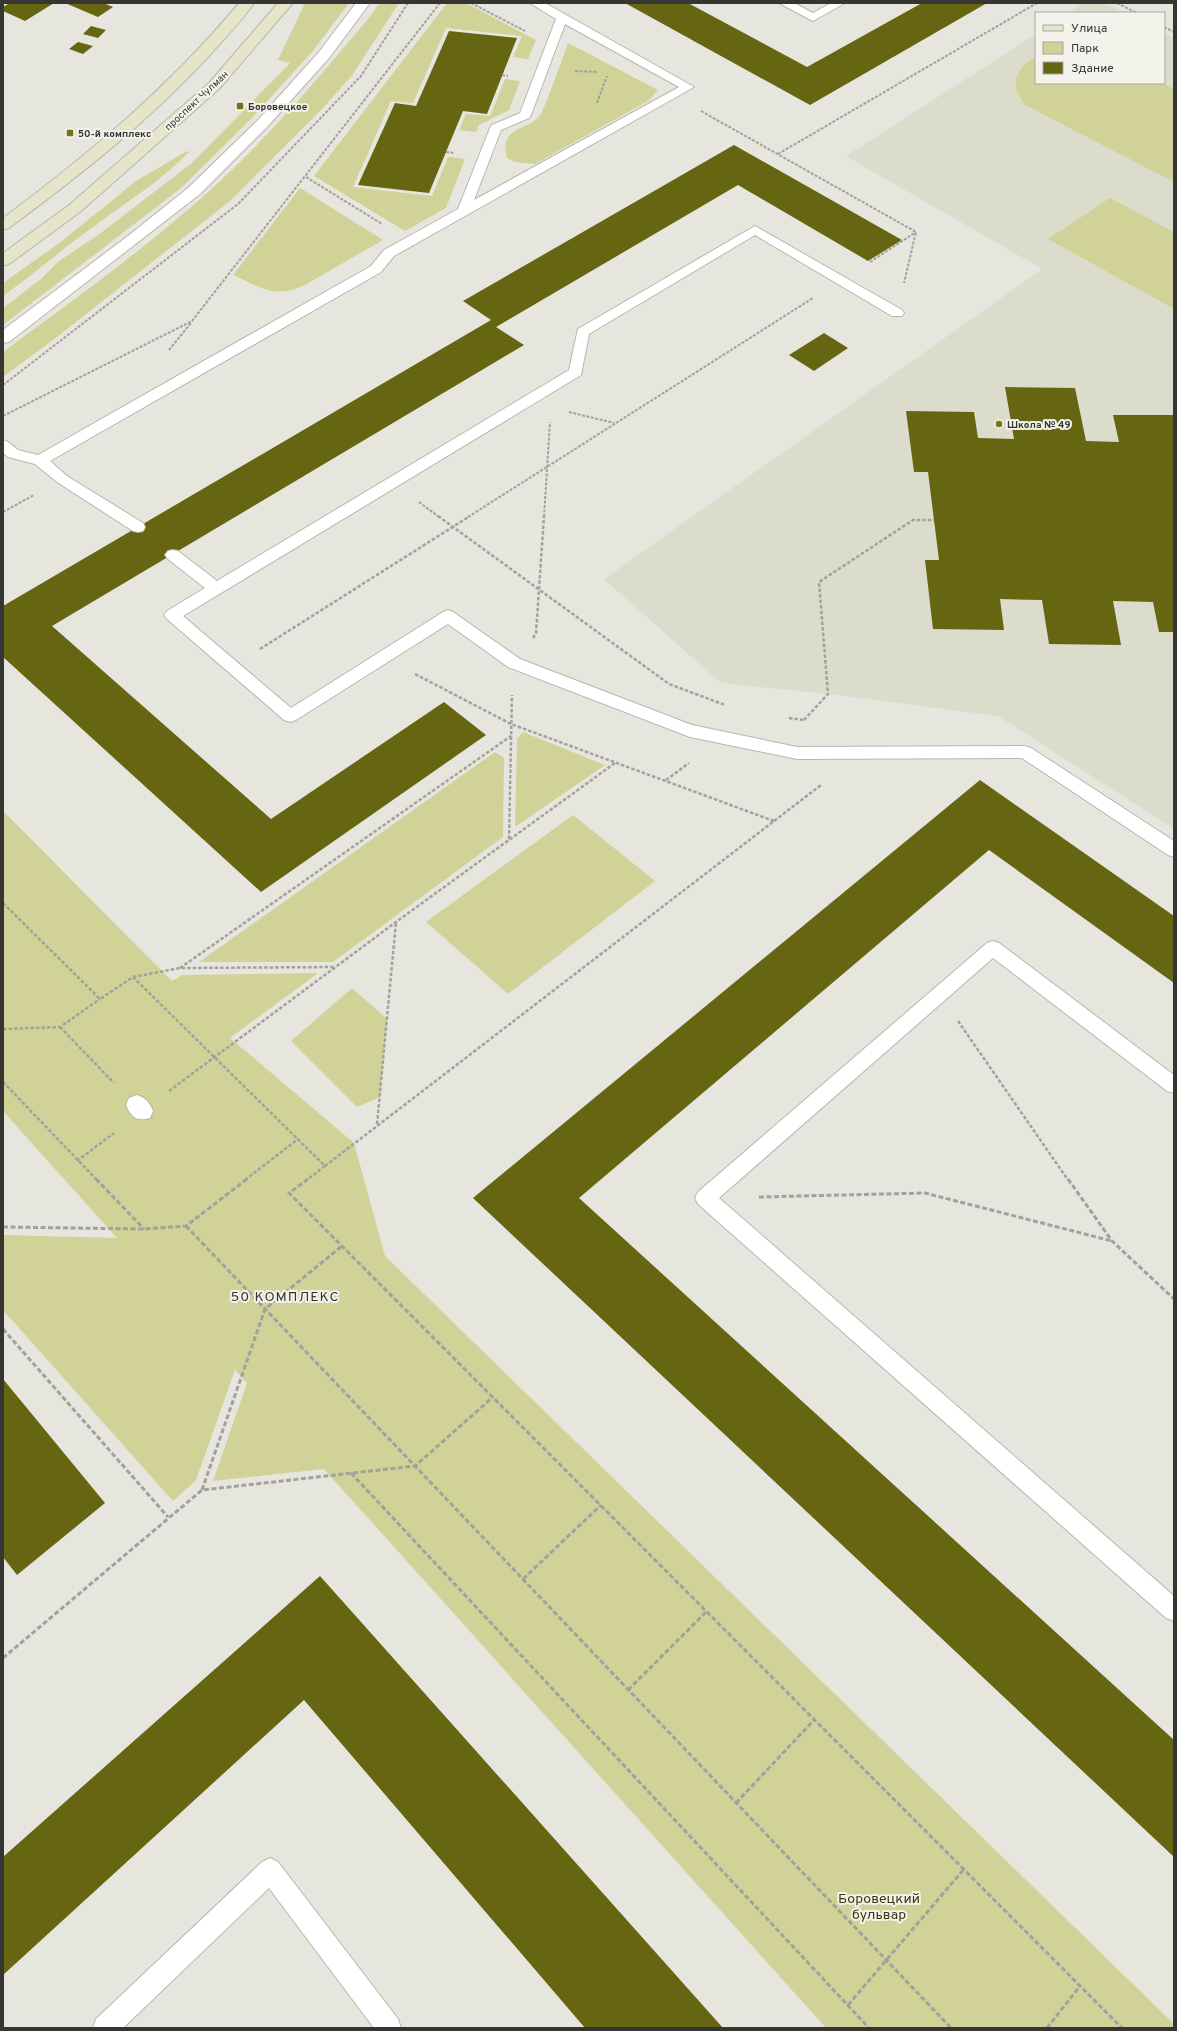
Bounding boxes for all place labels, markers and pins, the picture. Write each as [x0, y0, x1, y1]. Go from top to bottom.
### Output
marker: Боровецкое [235, 101, 245, 111]
place label: Боровецкое [248, 101, 308, 114]
marker: 50-й комплекс [65, 128, 75, 138]
place label: 50-й комплекс [78, 128, 151, 141]
marker: Школа № 49 [994, 419, 1004, 429]
place label: Школа № 49 [1007, 419, 1071, 432]

